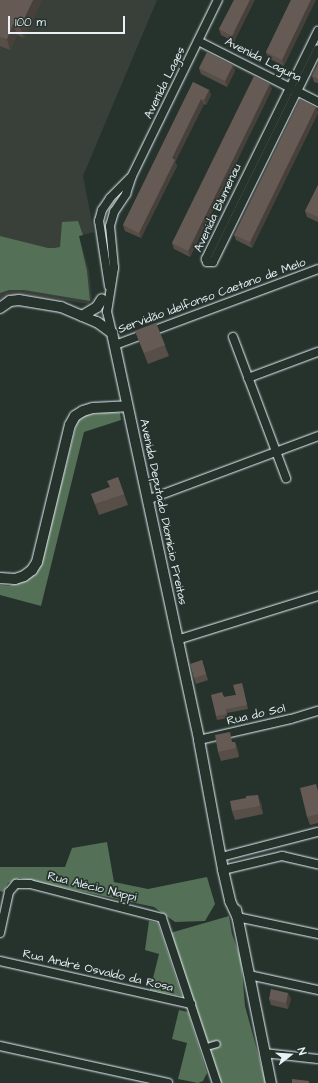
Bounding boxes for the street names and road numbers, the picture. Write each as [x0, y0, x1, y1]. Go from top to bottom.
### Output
street label: Avenida Laguna [222, 34, 304, 86]
street label: Avenida Lages [141, 45, 189, 121]
street label: Avenida Blumenau [191, 162, 245, 254]
street label: Servidão Idelfonso Caetano de Melo [116, 255, 308, 337]
street label: Avenida Deputado Diomício Freitas [136, 418, 190, 606]
street label: Rua do Sol [225, 701, 287, 729]
street label: Rua Alécio Nappi [46, 869, 138, 905]
street label: Rua André Osvaldo da Rosa [21, 947, 175, 995]

